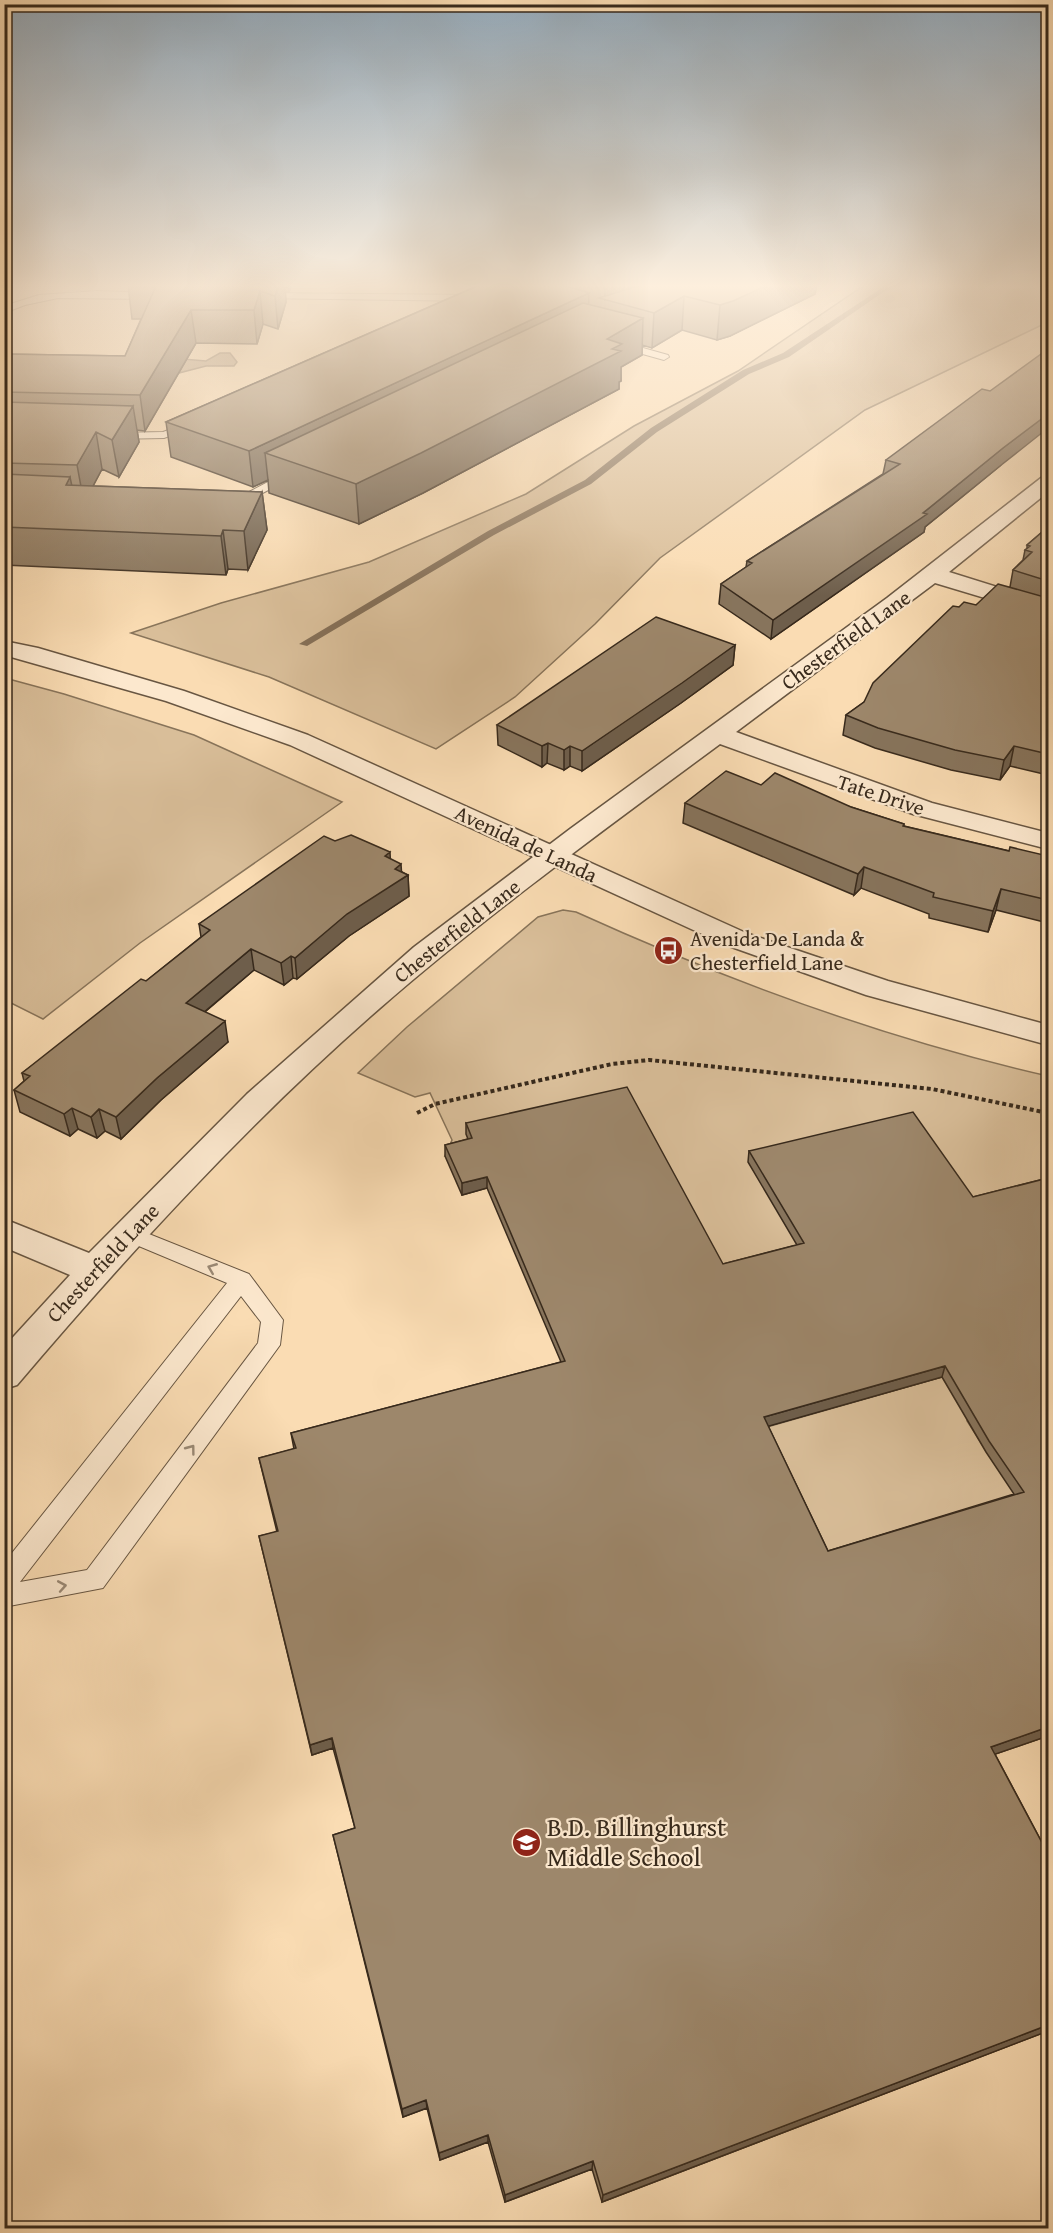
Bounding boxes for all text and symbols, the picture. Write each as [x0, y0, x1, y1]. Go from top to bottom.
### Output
street label: Chesterfield Lane [775, 582, 917, 697]
street label: Tate Drive [834, 766, 929, 823]
street label: Avenida de Landa [450, 797, 602, 890]
street label: Chesterfield Lane [387, 871, 527, 990]
place label: Avenida De Landa & Chesterfield Lane [690, 923, 865, 978]
bus stop icon: Avenida De Landa & Chesterfield Lane [653, 935, 685, 967]
street label: Chesterfield Lane [39, 1196, 166, 1329]
one-way arrow [207, 1263, 218, 1275]
one-way arrow [184, 1445, 195, 1456]
one-way arrow [57, 1580, 67, 1592]
place label: B.D. Billinghurst Middle School [547, 1807, 726, 1876]
school or university icon: B.D. Billinghurst Middle School [510, 1826, 542, 1858]

